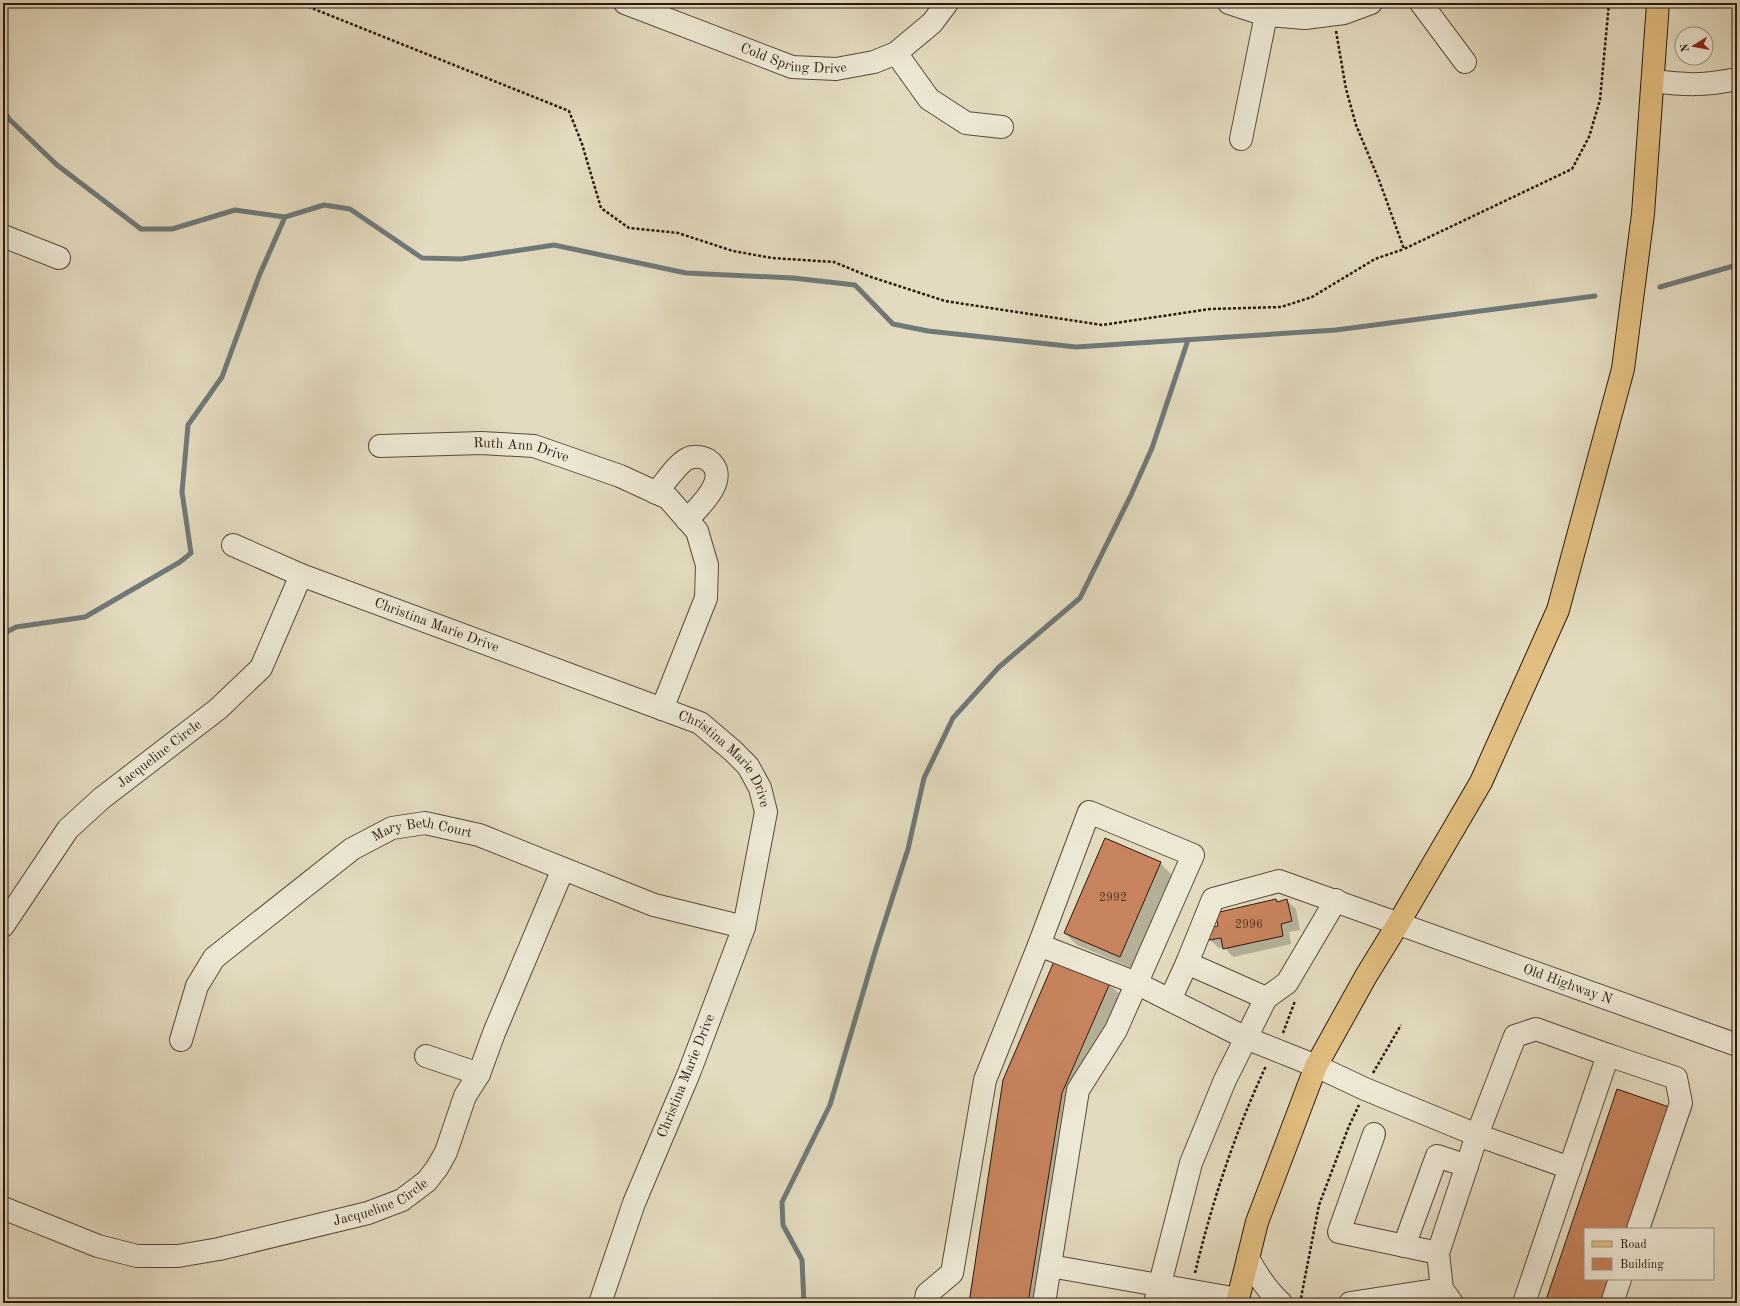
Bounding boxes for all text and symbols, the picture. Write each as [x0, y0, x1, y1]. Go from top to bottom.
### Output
north arrow [1674, 26, 1714, 66]
street label: Cold Spring Drive [738, 41, 848, 76]
text: N [1679, 42, 1692, 53]
street label: Ruth Ann Drive [473, 436, 571, 465]
street label: Christina Marie Drive [372, 596, 501, 655]
street label: Christina Marie Drive [676, 708, 772, 809]
street label: Jacqueline Circle [114, 717, 204, 791]
street label: Mary Beth Court [370, 816, 473, 844]
house number: 2992 [1099, 892, 1127, 904]
house number: 2996 [1235, 919, 1263, 931]
street label: Old Highway N [1521, 962, 1614, 1007]
street label: Christina Marie Drive [655, 1012, 717, 1140]
street label: Jacqueline Circle [332, 1176, 430, 1228]
legend [1584, 1228, 1714, 1280]
text: Road [1620, 1239, 1647, 1251]
text: Building [1620, 1259, 1664, 1271]

